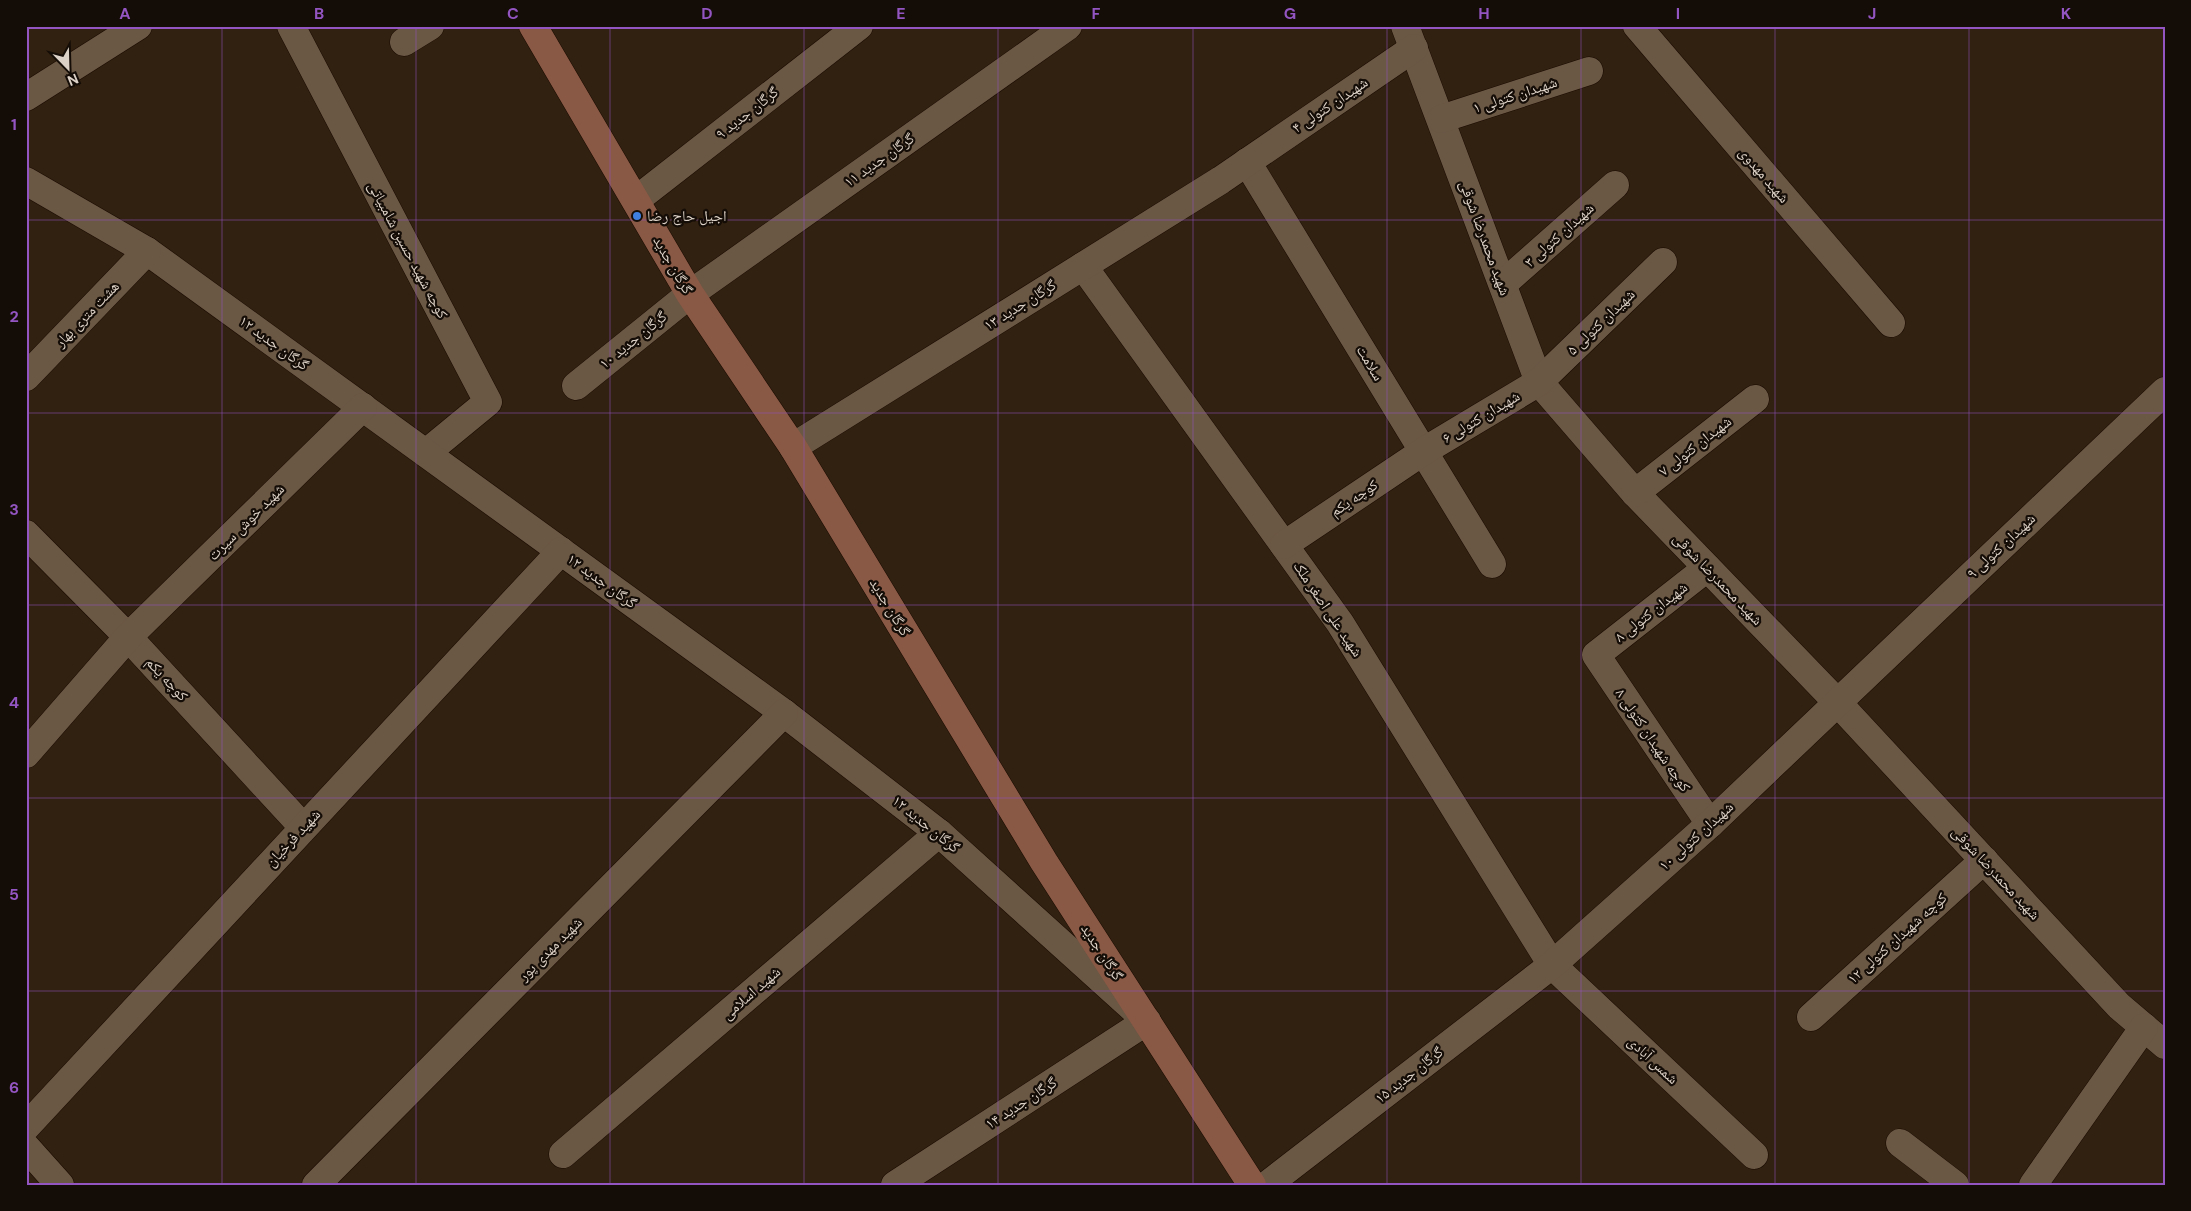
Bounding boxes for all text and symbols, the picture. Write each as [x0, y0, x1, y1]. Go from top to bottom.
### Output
text: A [119, 3, 131, 24]
text: B [314, 3, 324, 24]
text: C [507, 3, 519, 24]
text: D [701, 3, 713, 24]
text: E [896, 3, 906, 24]
text: F [1092, 3, 1101, 24]
text: G [1284, 3, 1296, 24]
text: H [1478, 3, 1490, 24]
text: I [1676, 3, 1680, 24]
text: J [1868, 3, 1876, 24]
text: K [2061, 3, 2072, 24]
north arrow [42, 42, 92, 92]
text: N [65, 70, 81, 90]
street label: ۴ شهیدان کتولی [1288, 72, 1372, 138]
street label: ۱ شهیدان کتولی [1470, 72, 1560, 118]
street label: گرگان جدید ۹ [711, 82, 783, 144]
text: 1 [11, 114, 17, 135]
street label: گرگان جدید ۱۱ [840, 128, 918, 192]
street label: شهید مهدوی [1734, 143, 1794, 207]
street label: کوچه شهید حسین شامبیاتی [363, 178, 453, 322]
street label: شهید محمدرضا شوقی [1455, 178, 1515, 298]
street label: ۳ شهیدان کتولی [1520, 198, 1598, 272]
place label: اجیل حاج رضا [647, 206, 727, 226]
marker: اجیل حاج رضا [631, 210, 643, 222]
street label: گرگان جدید [648, 232, 698, 298]
street label: گرگان جدید ۱۳ [980, 275, 1060, 335]
street label: هشت متری بهار [50, 277, 124, 352]
street label: ۵ شهیدان کتولی [1563, 284, 1639, 360]
text: 2 [9, 306, 19, 327]
street label: گرگان جدید ۱۰ [595, 306, 671, 373]
street label: گرگان جدید ۱۲ [235, 311, 313, 375]
street label: سلامت [1352, 342, 1388, 385]
street label: ۶ شهیدان کتولی [1438, 386, 1524, 448]
street label: ۷ شهیدان کتولی [1654, 411, 1736, 481]
street label: کوچه یکم [1326, 475, 1382, 521]
street label: شهید خوش سیرت [203, 479, 289, 565]
text: 3 [9, 499, 19, 520]
street label: ۹ شهیدان کتولی [1962, 509, 2040, 583]
street label: شهید محمدرضا شوقی [1669, 528, 1767, 630]
street label: گرگان جدید ۱۲ [563, 549, 641, 613]
street label: شهید علی اصغر ملک [1289, 557, 1368, 661]
street label: گرگان جدید [865, 574, 915, 640]
street label: ۸ شهیدان کتولی [1610, 577, 1692, 647]
street label: کوچه یکم [141, 653, 193, 705]
street label: کوچه شهیدان کتولی ۸ [1611, 684, 1695, 796]
text: 4 [9, 692, 19, 713]
street label: گرگان جدید ۱۲ [888, 791, 964, 858]
street label: ۱۰ شهیدان کتولی [1654, 797, 1738, 875]
street label: شهید فرخیان [261, 805, 325, 871]
street label: شهید محمدرضا شوقی [1947, 822, 2045, 924]
text: 5 [9, 884, 19, 905]
street label: کوچه شهیدان کتولی ۱۲ [1843, 888, 1951, 988]
street label: شهید مهدی پور [513, 913, 586, 986]
street label: گرگان جدید [1076, 920, 1128, 985]
street label: شهید اسلامی [717, 962, 785, 1024]
street label: شمس آبادی [1623, 1031, 1683, 1089]
street label: ۱۵ گرگان جدید [1371, 1042, 1448, 1108]
street label: گرگان جدید ۱۴ [981, 1072, 1061, 1134]
text: 6 [9, 1077, 19, 1098]

